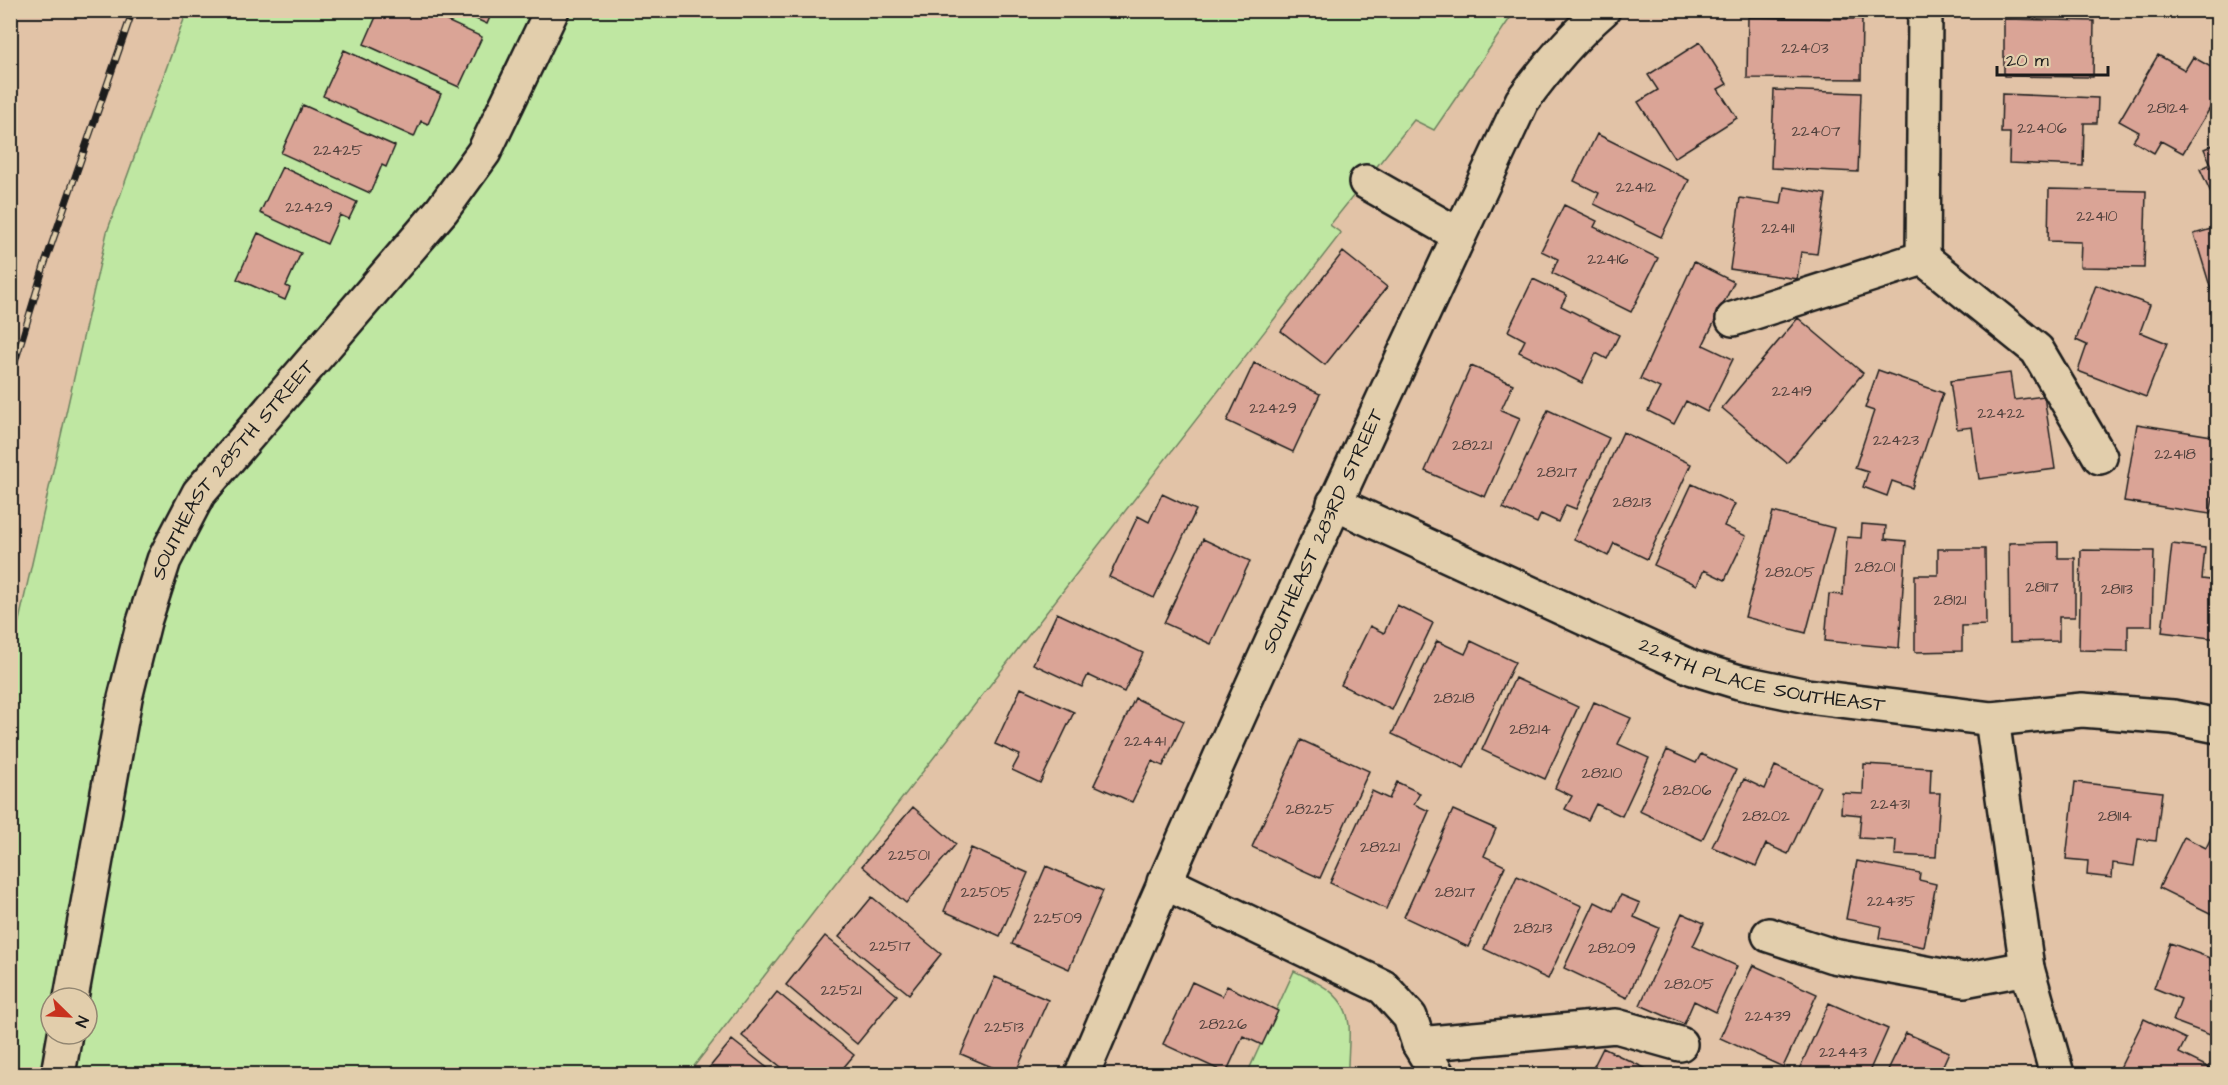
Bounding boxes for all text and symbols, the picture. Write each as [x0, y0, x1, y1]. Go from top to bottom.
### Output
house number: 22403 [1781, 37, 1829, 59]
scale bar [1997, 39, 2108, 77]
text: 20 m [2006, 48, 2049, 73]
house number: 28124 [2147, 97, 2189, 119]
house number: 22406 [2017, 117, 2067, 139]
house number: 22407 [1791, 120, 1841, 142]
house number: 22425 [313, 139, 364, 161]
house number: 22412 [1616, 176, 1656, 198]
house number: 22429 [285, 196, 333, 218]
house number: 22410 [2076, 205, 2118, 227]
house number: 22411 [1761, 217, 1795, 239]
house number: 22416 [1587, 248, 1629, 270]
street label: SOUTHEAST 285TH STREET [145, 353, 322, 583]
house number: 22419 [1772, 380, 1812, 402]
house number: 22429 [1249, 397, 1297, 419]
house number: 22422 [1977, 402, 2025, 424]
street label: SOUTHEAST 283RD STREET [1255, 404, 1391, 658]
house number: 22423 [1873, 429, 1919, 451]
house number: 28221 [1452, 434, 1492, 456]
house number: 22418 [2154, 443, 2196, 465]
house number: 28217 [1537, 461, 1577, 483]
house number: 28213 [1613, 491, 1651, 513]
house number: 28201 [1855, 556, 1895, 578]
house number: 28205 [1765, 561, 1816, 583]
house number: 28117 [2025, 576, 2059, 598]
house number: 28113 [2101, 578, 2133, 600]
house number: 28121 [1934, 589, 1966, 611]
street label: 224TH PLACE SOUTHEAST [1634, 631, 1887, 720]
house number: 28218 [1433, 687, 1475, 709]
house number: 28214 [1509, 718, 1551, 740]
house number: 22441 [1124, 730, 1166, 752]
house number: 28210 [1582, 762, 1622, 784]
house number: 28206 [1663, 779, 1711, 801]
house number: 22431 [1870, 793, 1910, 815]
house number: 28225 [1285, 798, 1335, 820]
house number: 28202 [1742, 805, 1790, 827]
house number: 28114 [2098, 805, 2132, 827]
house number: 28221 [1360, 836, 1400, 858]
house number: 22501 [888, 844, 930, 866]
house number: 22505 [960, 881, 1012, 903]
house number: 28217 [1435, 881, 1475, 903]
house number: 22435 [1867, 890, 1916, 912]
house number: 22509 [1034, 907, 1082, 929]
house number: 28213 [1514, 917, 1552, 939]
house number: 22517 [869, 935, 911, 957]
house number: 28209 [1588, 937, 1636, 959]
house number: 28205 [1664, 973, 1715, 995]
house number: 22521 [821, 979, 861, 1001]
north arrow [39, 986, 99, 1046]
house number: 22439 [1745, 1005, 1791, 1027]
text: N [70, 1013, 94, 1031]
house number: 28226 [1199, 1013, 1247, 1035]
house number: 22513 [984, 1016, 1024, 1038]
house number: 22443 [1819, 1041, 1867, 1063]

